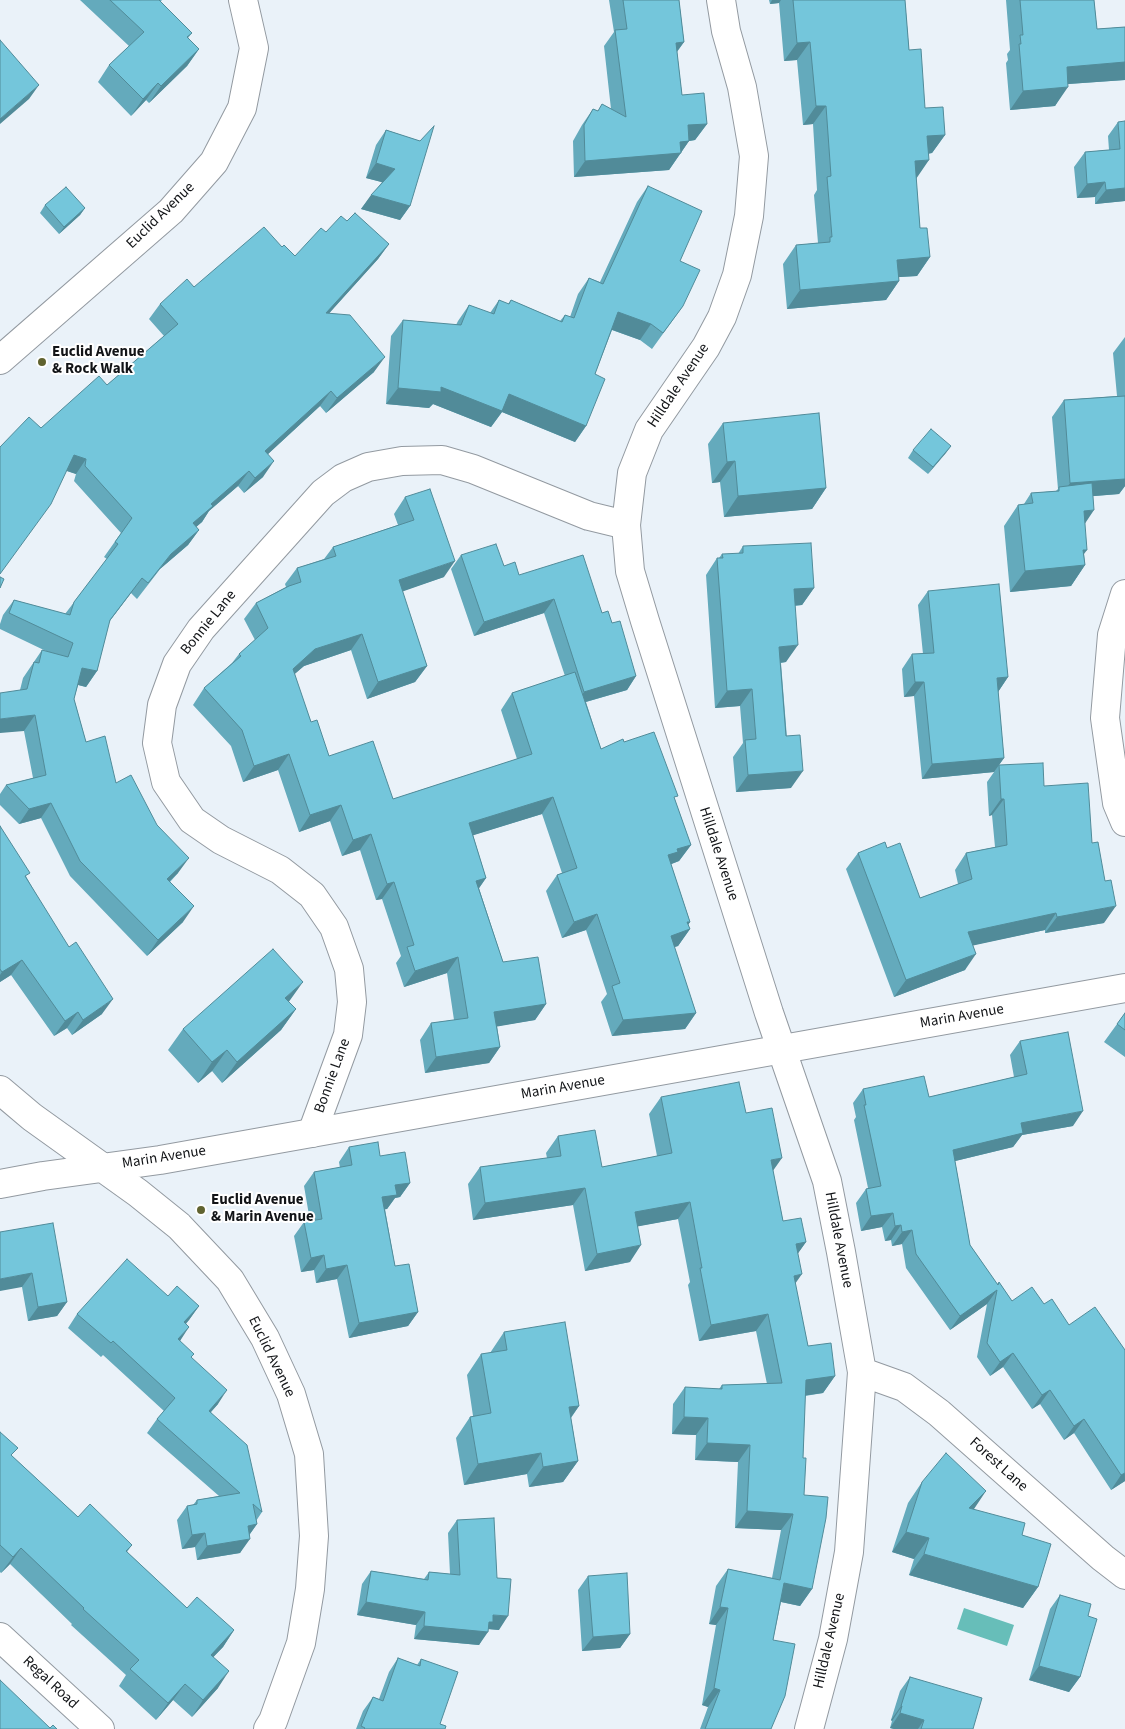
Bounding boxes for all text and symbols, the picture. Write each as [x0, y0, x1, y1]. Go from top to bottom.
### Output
street label: Euclid Avenue [123, 179, 199, 253]
street label: Hilldale Avenue [644, 341, 714, 431]
place label: Euclid Avenue & Rock Walk [52, 344, 144, 379]
marker: Euclid Avenue & Rock Walk [36, 356, 48, 368]
street label: Bonnie Lane [177, 587, 241, 659]
street label: Hilldale Avenue [694, 805, 742, 903]
street label: Marin Avenue [919, 1001, 1005, 1033]
street label: Bonnie Lane [311, 1036, 355, 1116]
street label: Marin Avenue [520, 1072, 606, 1104]
street label: Marin Avenue [121, 1142, 207, 1174]
street label: Hilldale Avenue [820, 1190, 856, 1290]
place label: Euclid Avenue & Marin Avenue [211, 1192, 314, 1227]
marker: Euclid Avenue & Marin Avenue [195, 1204, 207, 1216]
street label: Euclid Avenue [244, 1314, 298, 1400]
street label: Forest Lane [965, 1434, 1031, 1496]
street label: Hilldale Avenue [810, 1591, 850, 1691]
street label: Regal Road [18, 1653, 82, 1713]

